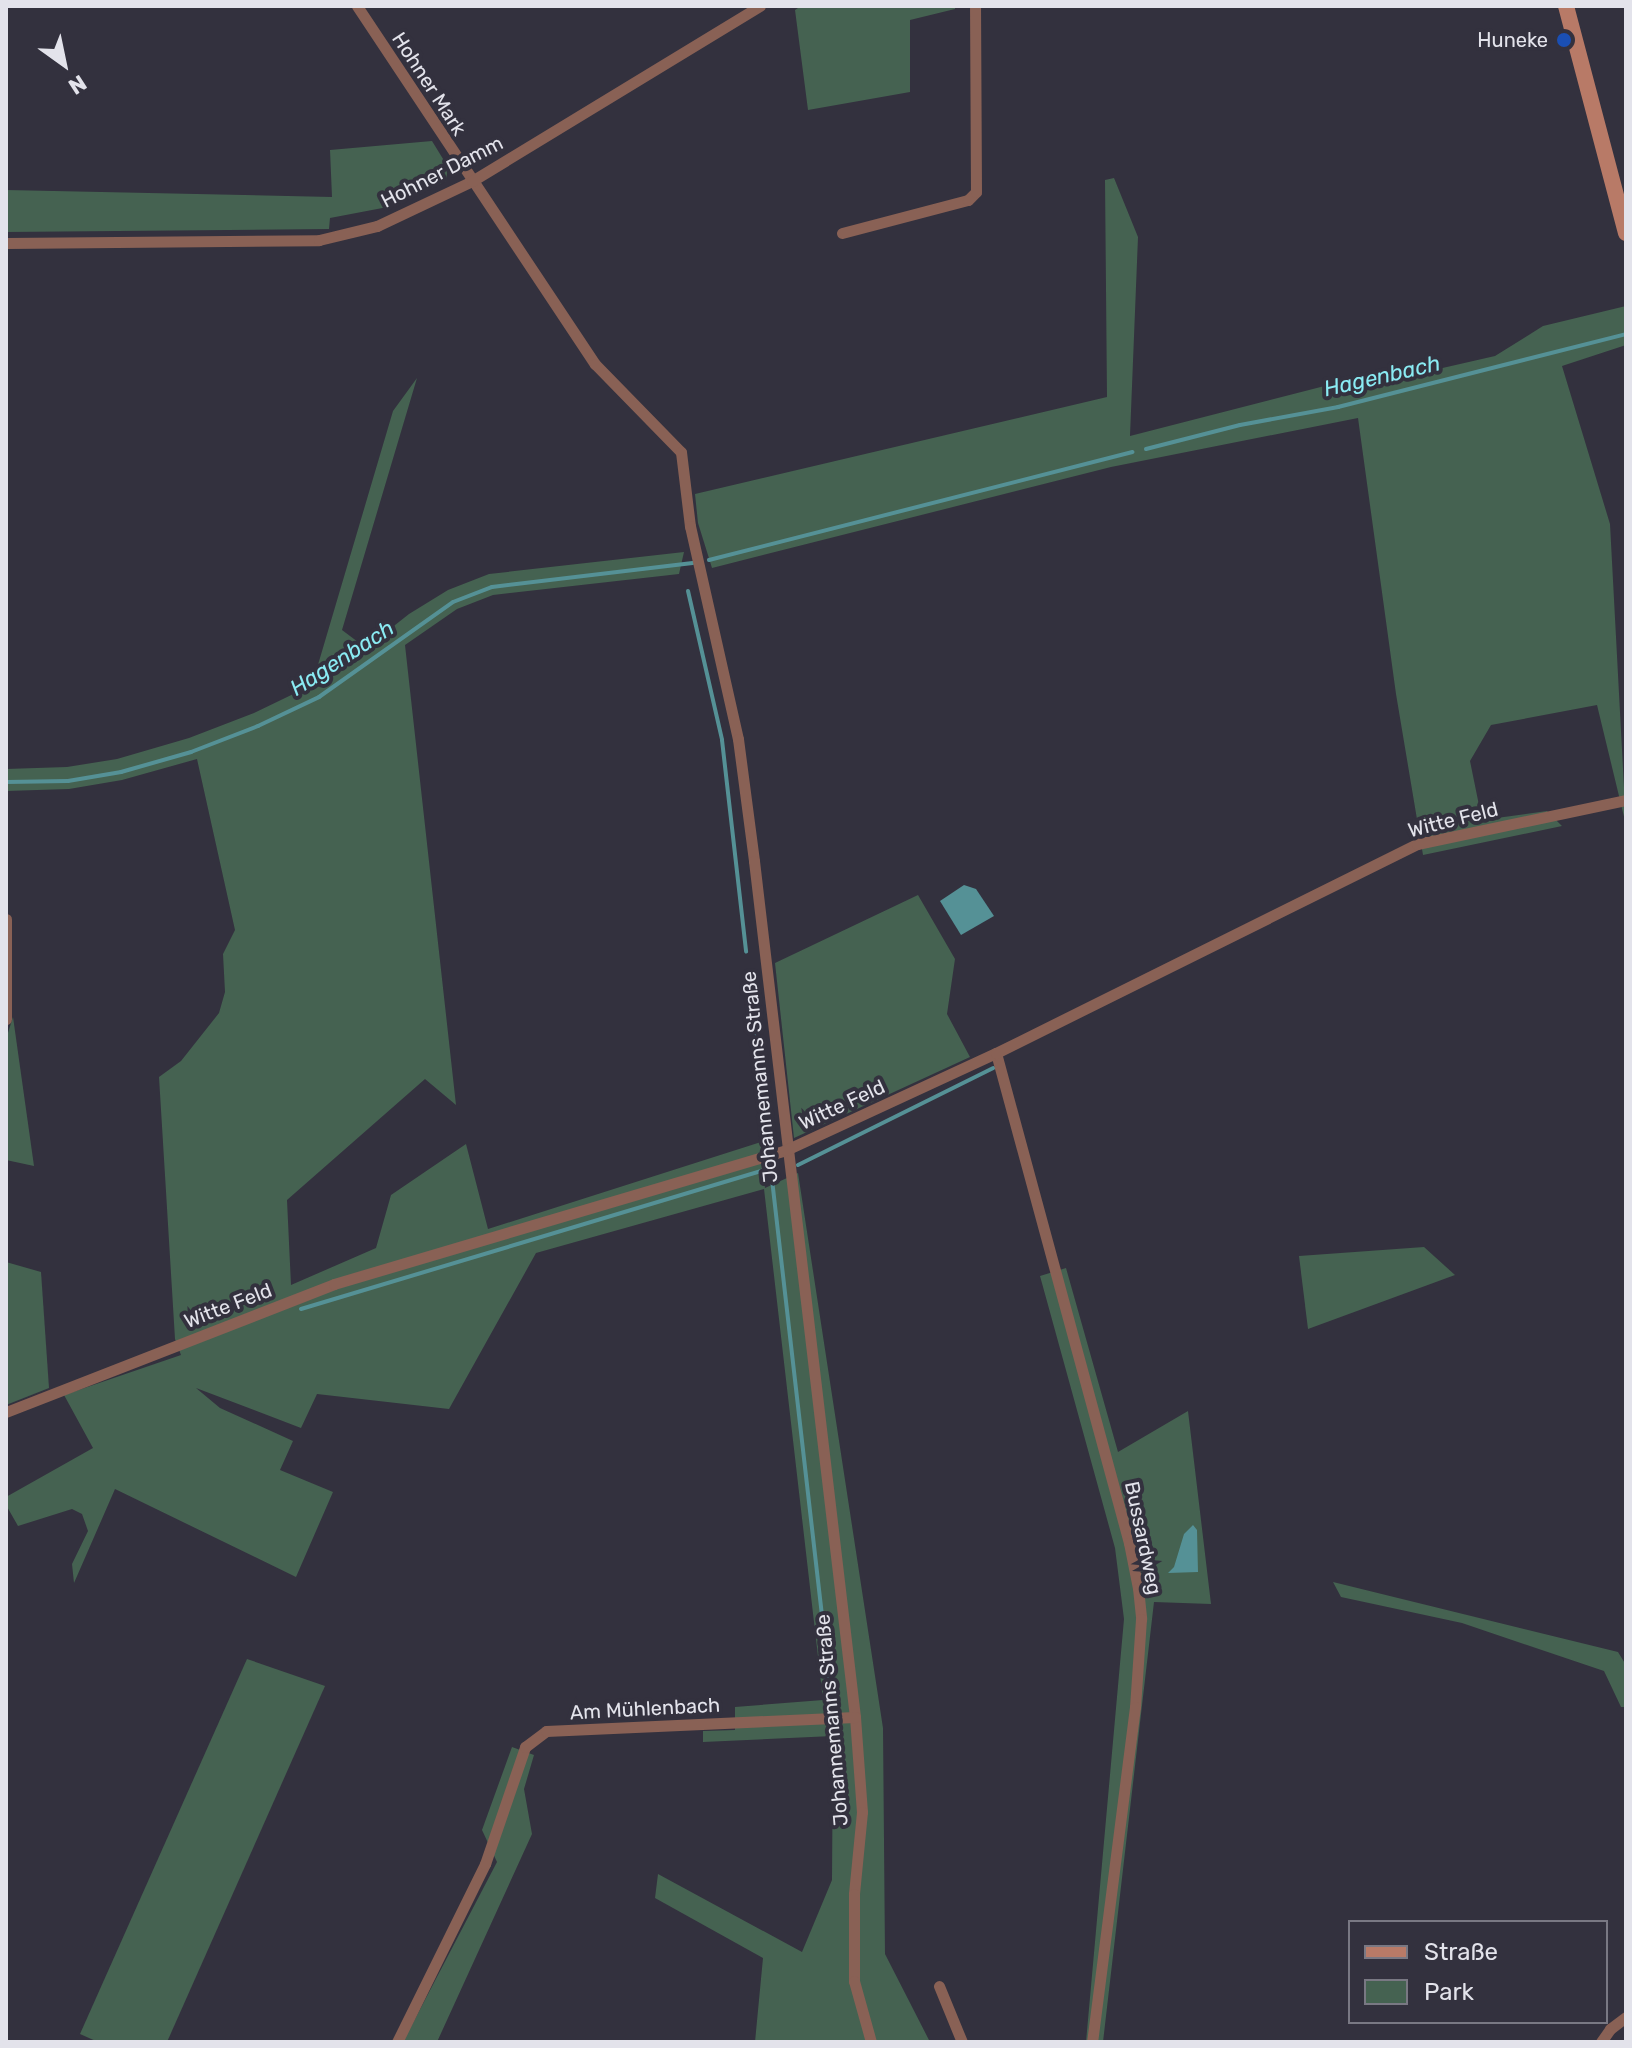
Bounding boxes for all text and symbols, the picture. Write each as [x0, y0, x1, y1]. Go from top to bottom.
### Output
north arrow [24, 24, 104, 104]
street label: Hohner Mark [387, 28, 471, 140]
place label: Huneke [1477, 28, 1548, 52]
marker: Huneke [1555, 31, 1573, 49]
text: N [63, 69, 91, 100]
street label: Hohner Damm [377, 131, 507, 213]
water label: Hagenbach [1321, 350, 1443, 402]
water label: Hagenbach [285, 615, 399, 701]
street label: Witte Feld [1405, 797, 1501, 843]
street label: Johannemanns Straße [737, 970, 783, 1184]
street label: Witte Feld [795, 1075, 889, 1135]
street label: Witte Feld [181, 1278, 275, 1334]
street label: Bussardweg [1119, 1479, 1167, 1597]
street label: Johannemanns Straße [811, 1613, 853, 1827]
street label: Am Mühlenbach [569, 1693, 721, 1725]
legend [1348, 1920, 1608, 2024]
text: Straße [1424, 1938, 1498, 1966]
text: Park [1424, 1978, 1474, 2006]

